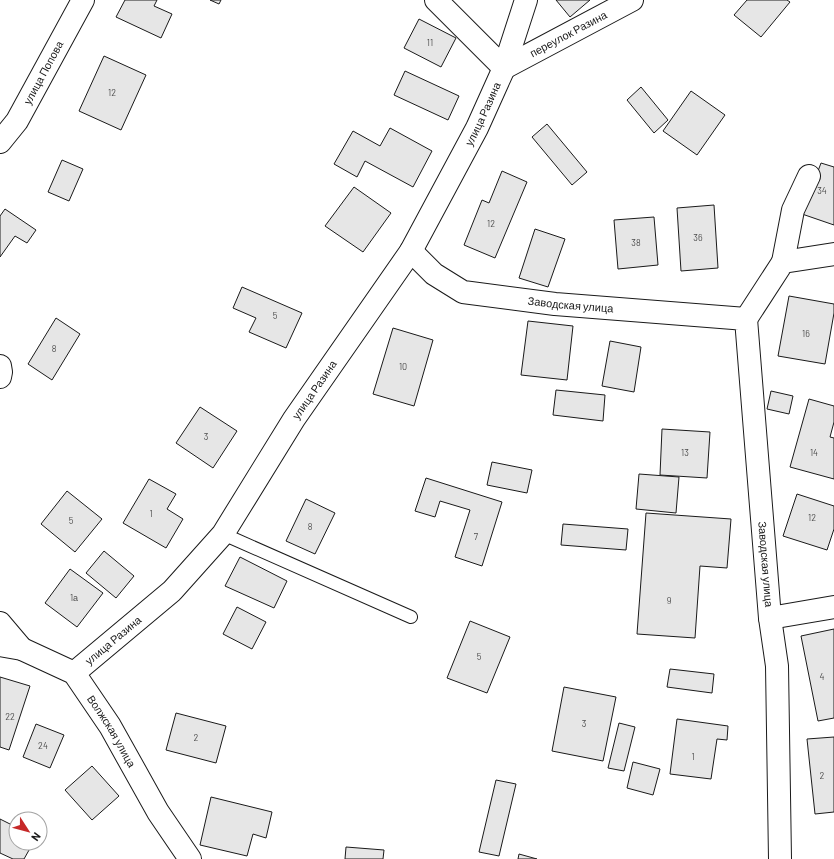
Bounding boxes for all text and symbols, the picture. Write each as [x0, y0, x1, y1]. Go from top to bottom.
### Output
street label: переулок Разина [527, 7, 610, 59]
house number: 11 [427, 37, 433, 48]
street label: улица Попова [20, 38, 66, 107]
street label: улица Разина [462, 79, 503, 148]
house number: 12 [108, 87, 116, 98]
house number: 34 [817, 185, 827, 196]
house number: 12 [487, 218, 495, 229]
house number: 36 [693, 232, 703, 243]
house number: 38 [631, 237, 641, 248]
street label: Заводская улица [527, 294, 615, 315]
house number: 5 [273, 310, 278, 321]
house number: 16 [802, 328, 810, 339]
house number: 8 [52, 343, 57, 354]
street label: улица Разина [289, 357, 339, 421]
house number: 10 [399, 361, 407, 372]
house number: 3 [204, 431, 209, 442]
house number: 13 [681, 447, 689, 458]
house number: 14 [810, 447, 818, 458]
house number: 1 [149, 508, 153, 519]
house number: 12 [808, 512, 816, 523]
house number: 5 [69, 515, 74, 526]
house number: 8 [308, 521, 313, 532]
street label: Заводская улица [756, 521, 776, 608]
house number: 7 [474, 531, 479, 542]
house number: 1а [70, 592, 78, 603]
house number: 9 [667, 595, 672, 606]
street label: улица Разина [82, 612, 144, 667]
house number: 5 [477, 651, 482, 662]
house number: 4 [820, 671, 825, 682]
street label: Волжская улица [85, 692, 139, 770]
house number: 22 [5, 711, 15, 722]
house number: 3 [582, 718, 587, 729]
house number: 2 [194, 732, 199, 743]
house number: 24 [38, 740, 48, 751]
house number: 1 [691, 751, 695, 762]
house number: 2 [820, 770, 825, 781]
north arrow [8, 811, 48, 851]
text: N [29, 830, 44, 844]

